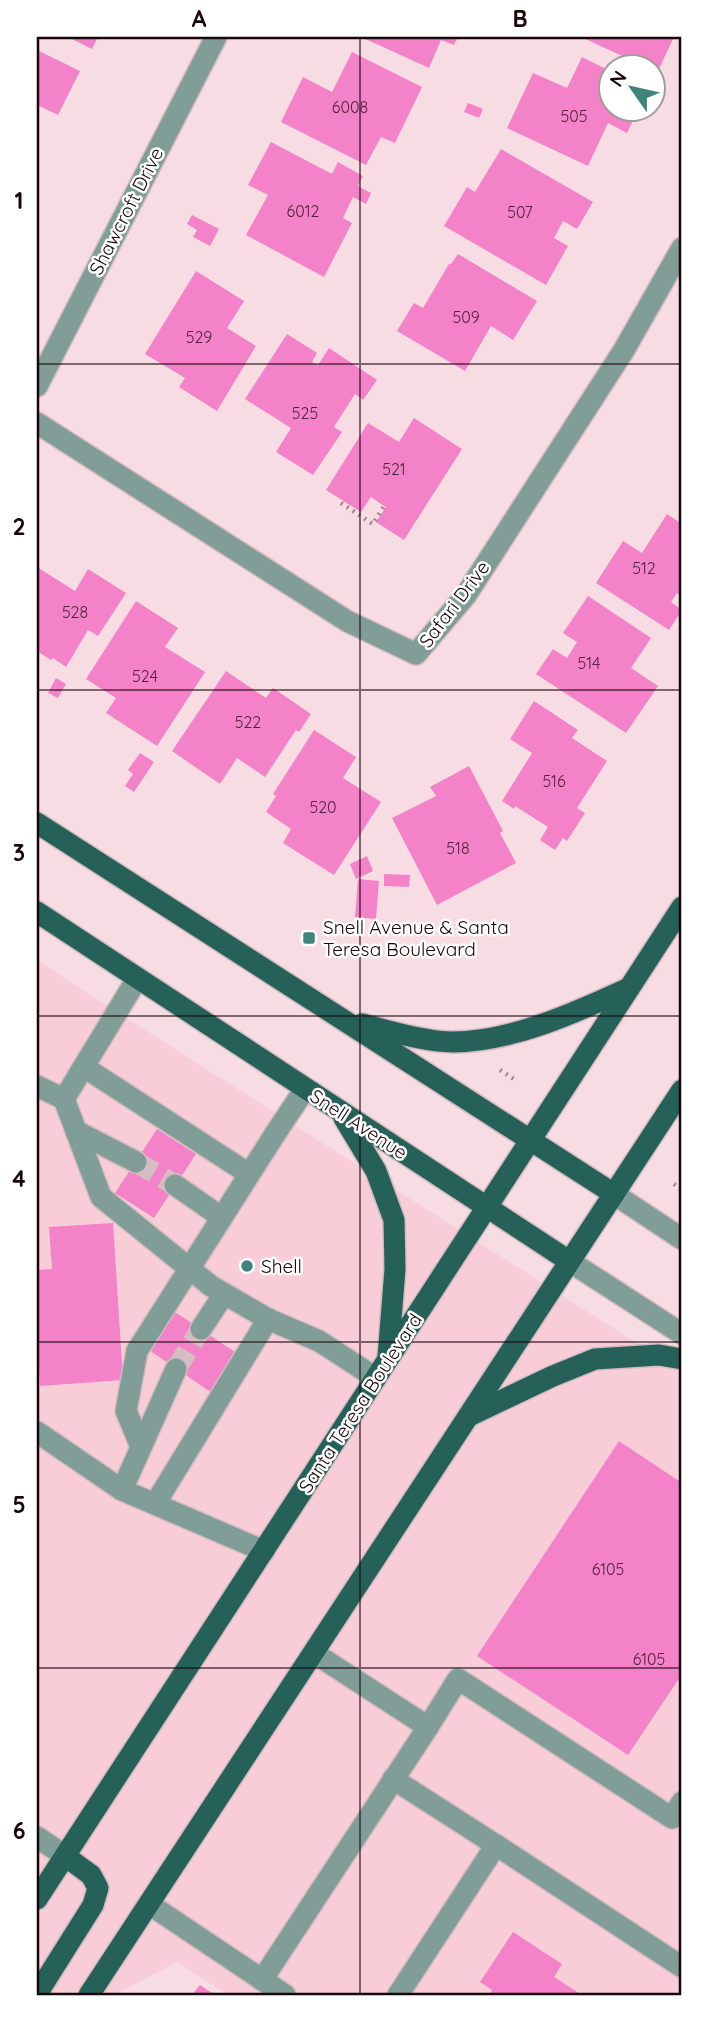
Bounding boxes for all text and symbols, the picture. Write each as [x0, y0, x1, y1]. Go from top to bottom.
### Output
text: A [192, 4, 207, 33]
text: B [512, 4, 528, 33]
north arrow [596, 52, 666, 122]
text: N [604, 66, 632, 91]
house number: 6008 [332, 97, 368, 117]
house number: 505 [561, 106, 587, 126]
street label: Shawcroft Drive [84, 143, 168, 279]
text: 1 [15, 186, 23, 215]
house number: 6012 [287, 201, 320, 221]
house number: 507 [507, 202, 533, 222]
house number: 509 [452, 307, 480, 327]
house number: 529 [186, 327, 212, 347]
house number: 525 [292, 403, 318, 423]
house number: 521 [382, 459, 406, 479]
text: 2 [12, 512, 26, 541]
street label: Safari Drive [413, 556, 495, 652]
house number: 512 [632, 558, 656, 578]
house number: 528 [62, 602, 88, 622]
house number: 514 [578, 653, 600, 673]
house number: 524 [132, 666, 158, 686]
house number: 522 [235, 712, 261, 732]
house number: 516 [542, 771, 566, 791]
house number: 520 [309, 797, 337, 817]
text: 3 [13, 838, 25, 867]
house number: 518 [446, 838, 470, 858]
place label: Snell Avenue & Santa Teresa Boulevard [323, 915, 509, 961]
marker: Snell Avenue & Santa Teresa Boulevard [301, 930, 317, 946]
street label: Snell Avenue [306, 1084, 412, 1164]
text: 4 [12, 1164, 26, 1193]
place label: Shell [261, 1254, 302, 1278]
marker: Shell [239, 1258, 255, 1274]
street label: Santa Teresa Boulevard [293, 1309, 427, 1497]
text: 5 [12, 1490, 26, 1519]
house number: 6105 [592, 1559, 624, 1579]
house number: 6105 [633, 1649, 665, 1669]
text: 6 [13, 1816, 25, 1845]

